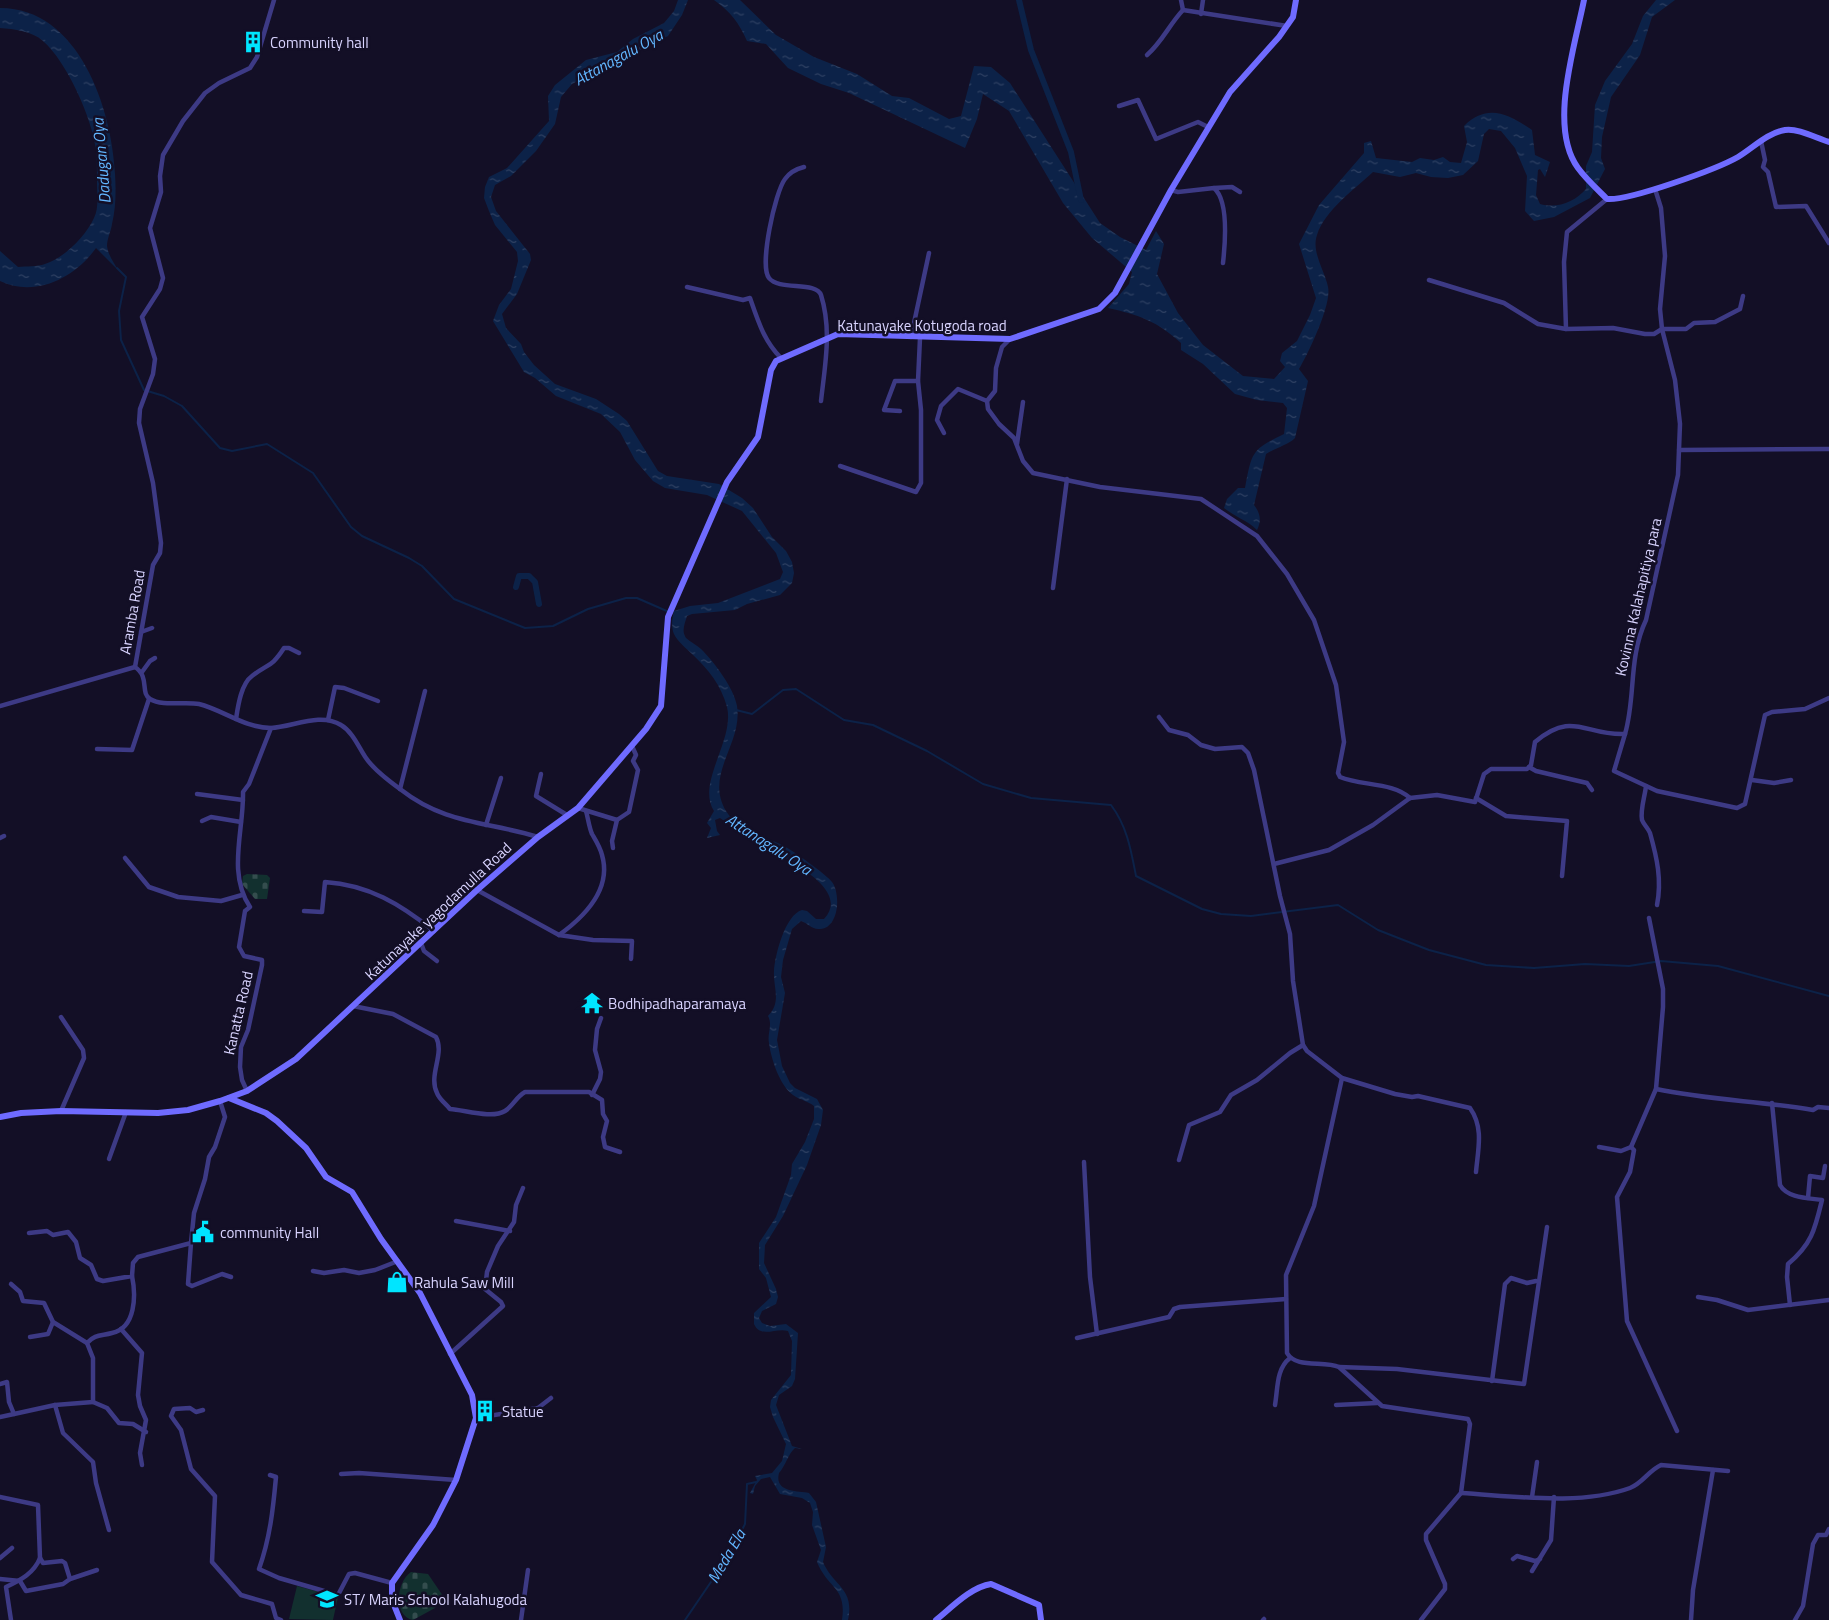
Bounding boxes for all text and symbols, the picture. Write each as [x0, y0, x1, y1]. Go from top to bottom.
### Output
water label: Attanagalu Oya [569, 22, 668, 91]
building icon: Community hall [240, 29, 266, 55]
place label: Community hall [270, 31, 369, 54]
water label: Dadugan Oya [85, 116, 117, 205]
street label: Katunayake Kotugoda road [837, 314, 1007, 337]
street label: Kovinna Kalahapitiya para [1609, 515, 1668, 678]
street label: Aramba Road [113, 568, 151, 656]
water label: Attanagalu Oya [721, 807, 818, 881]
street label: Katunayake yagodamulla Road [359, 837, 517, 985]
street label: Kanatta Road [217, 969, 259, 1057]
temple icon: Bodhipadhaparamaya [579, 990, 605, 1016]
place label: Bodhipadhaparamaya [608, 992, 747, 1015]
public building icon: community Hall [190, 1219, 216, 1245]
place label: community Hall [220, 1221, 319, 1244]
shop icon: Rahula Saw Mill [384, 1269, 410, 1295]
place label: Rahula Saw Mill [414, 1271, 514, 1294]
building icon: Statue [472, 1398, 498, 1424]
place label: Statue [502, 1400, 544, 1423]
water label: Meda Ela [701, 1524, 752, 1587]
school or university icon: ST/ Maris School Kalahugoda [314, 1586, 340, 1612]
place label: ST/ Maris School Kalahugoda [344, 1588, 528, 1611]

